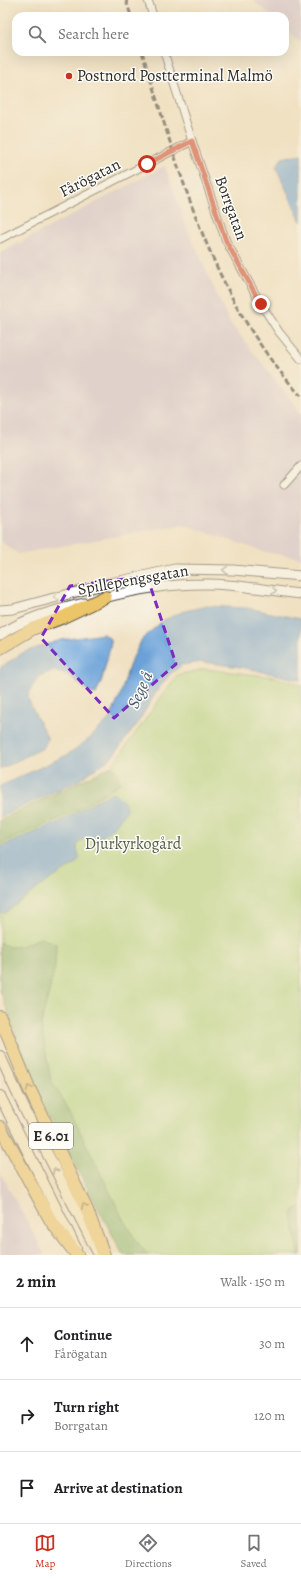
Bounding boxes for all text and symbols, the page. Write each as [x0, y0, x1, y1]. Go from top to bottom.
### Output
search box [12, 12, 289, 56]
icon: search [26, 23, 48, 45]
text: Search here [58, 24, 129, 44]
place label: Postnord Postterminal Malmö [77, 65, 273, 87]
marker: Postnord Postterminal Malmö [64, 71, 74, 81]
street label: Fårögatan [56, 153, 124, 203]
route start [138, 155, 156, 173]
street label: Borrgatan [209, 173, 253, 243]
route end [252, 295, 270, 313]
street label: Spillepengsgatan [76, 559, 190, 601]
one-way arrow [222, 566, 228, 574]
one-way arrow [271, 586, 277, 594]
one-way arrow [53, 593, 60, 601]
water label: Sege å [122, 668, 158, 712]
park label: Djurkyrkogård [85, 833, 182, 855]
one-way arrow [26, 1084, 34, 1091]
road number: E 6.01 [29, 1123, 73, 1149]
one-way arrow [52, 1167, 60, 1175]
one-way arrow [81, 1202, 89, 1210]
text: 2 min [16, 1270, 56, 1293]
text: Walk · 150 m [220, 1273, 285, 1290]
text: Continue [54, 1325, 112, 1345]
icon: ahead [16, 1333, 38, 1355]
text: 30 m [259, 1335, 285, 1352]
text: Fårögatan [54, 1345, 107, 1362]
text: Turn right [54, 1397, 119, 1417]
icon: right [16, 1405, 38, 1427]
text: 120 m [254, 1407, 285, 1424]
text: Borrgatan [54, 1417, 108, 1434]
icon: arrive [16, 1477, 38, 1499]
text: Arrive at destination [54, 1478, 183, 1498]
tab: Map [34, 1532, 56, 1571]
tab: Directions [125, 1532, 172, 1571]
tab: Saved [241, 1532, 267, 1571]

